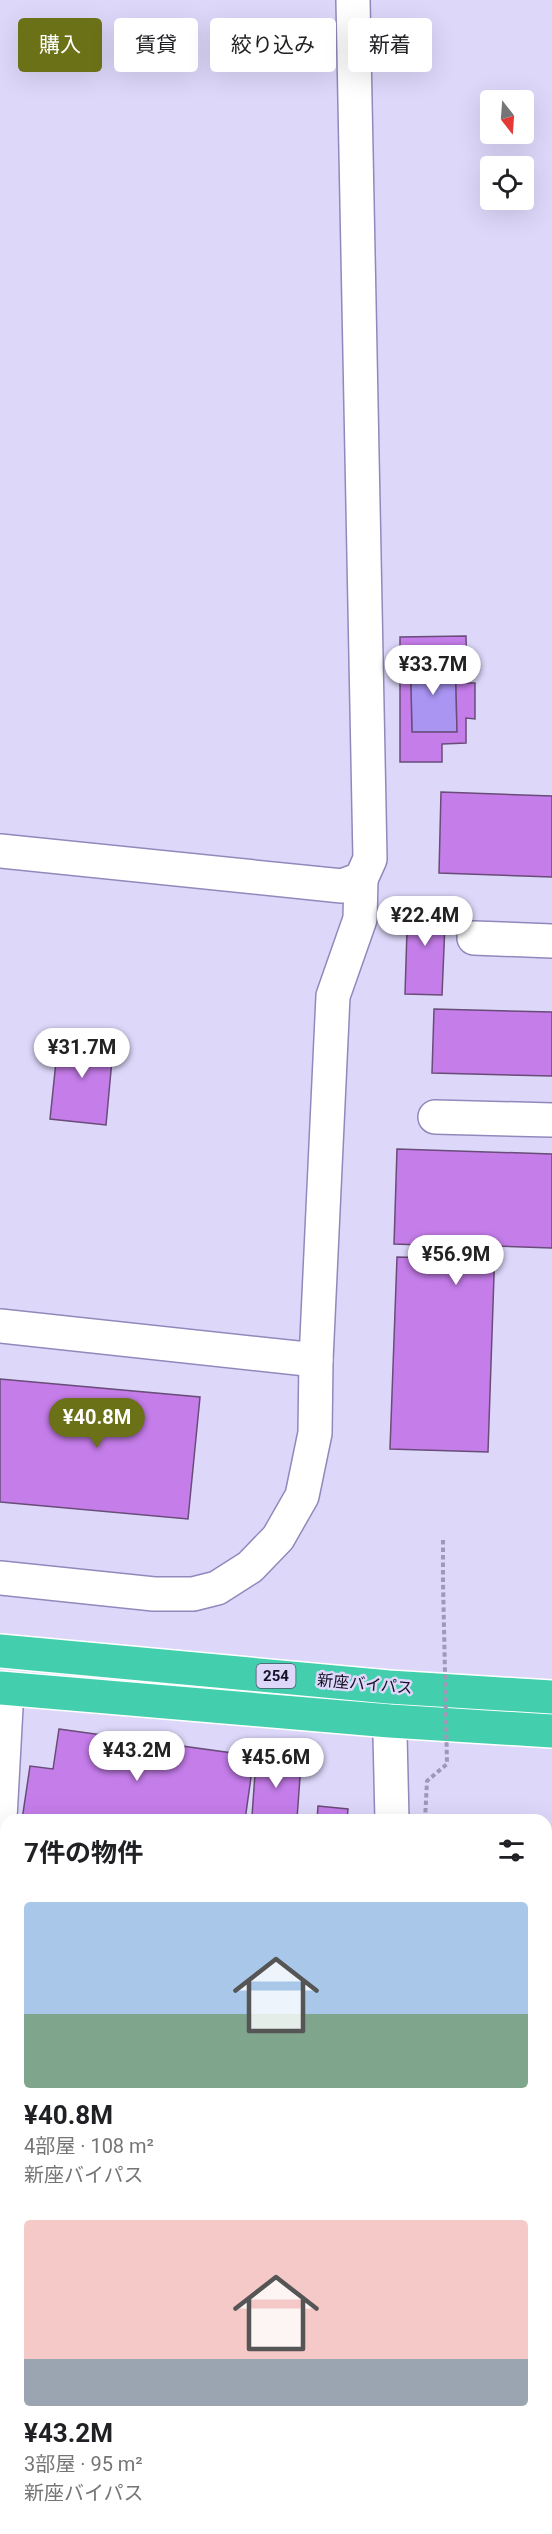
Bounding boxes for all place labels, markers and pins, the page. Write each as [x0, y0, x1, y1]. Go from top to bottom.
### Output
pin: ¥33.7M [384, 645, 482, 696]
pin: ¥22.4M [376, 896, 474, 947]
pin: ¥31.7M [33, 1028, 131, 1079]
pin: ¥56.9M [407, 1235, 505, 1286]
pin: ¥40.8M [48, 1398, 146, 1449]
pin: ¥43.2M [88, 1731, 186, 1782]
pin: ¥45.6M [227, 1738, 325, 1789]

